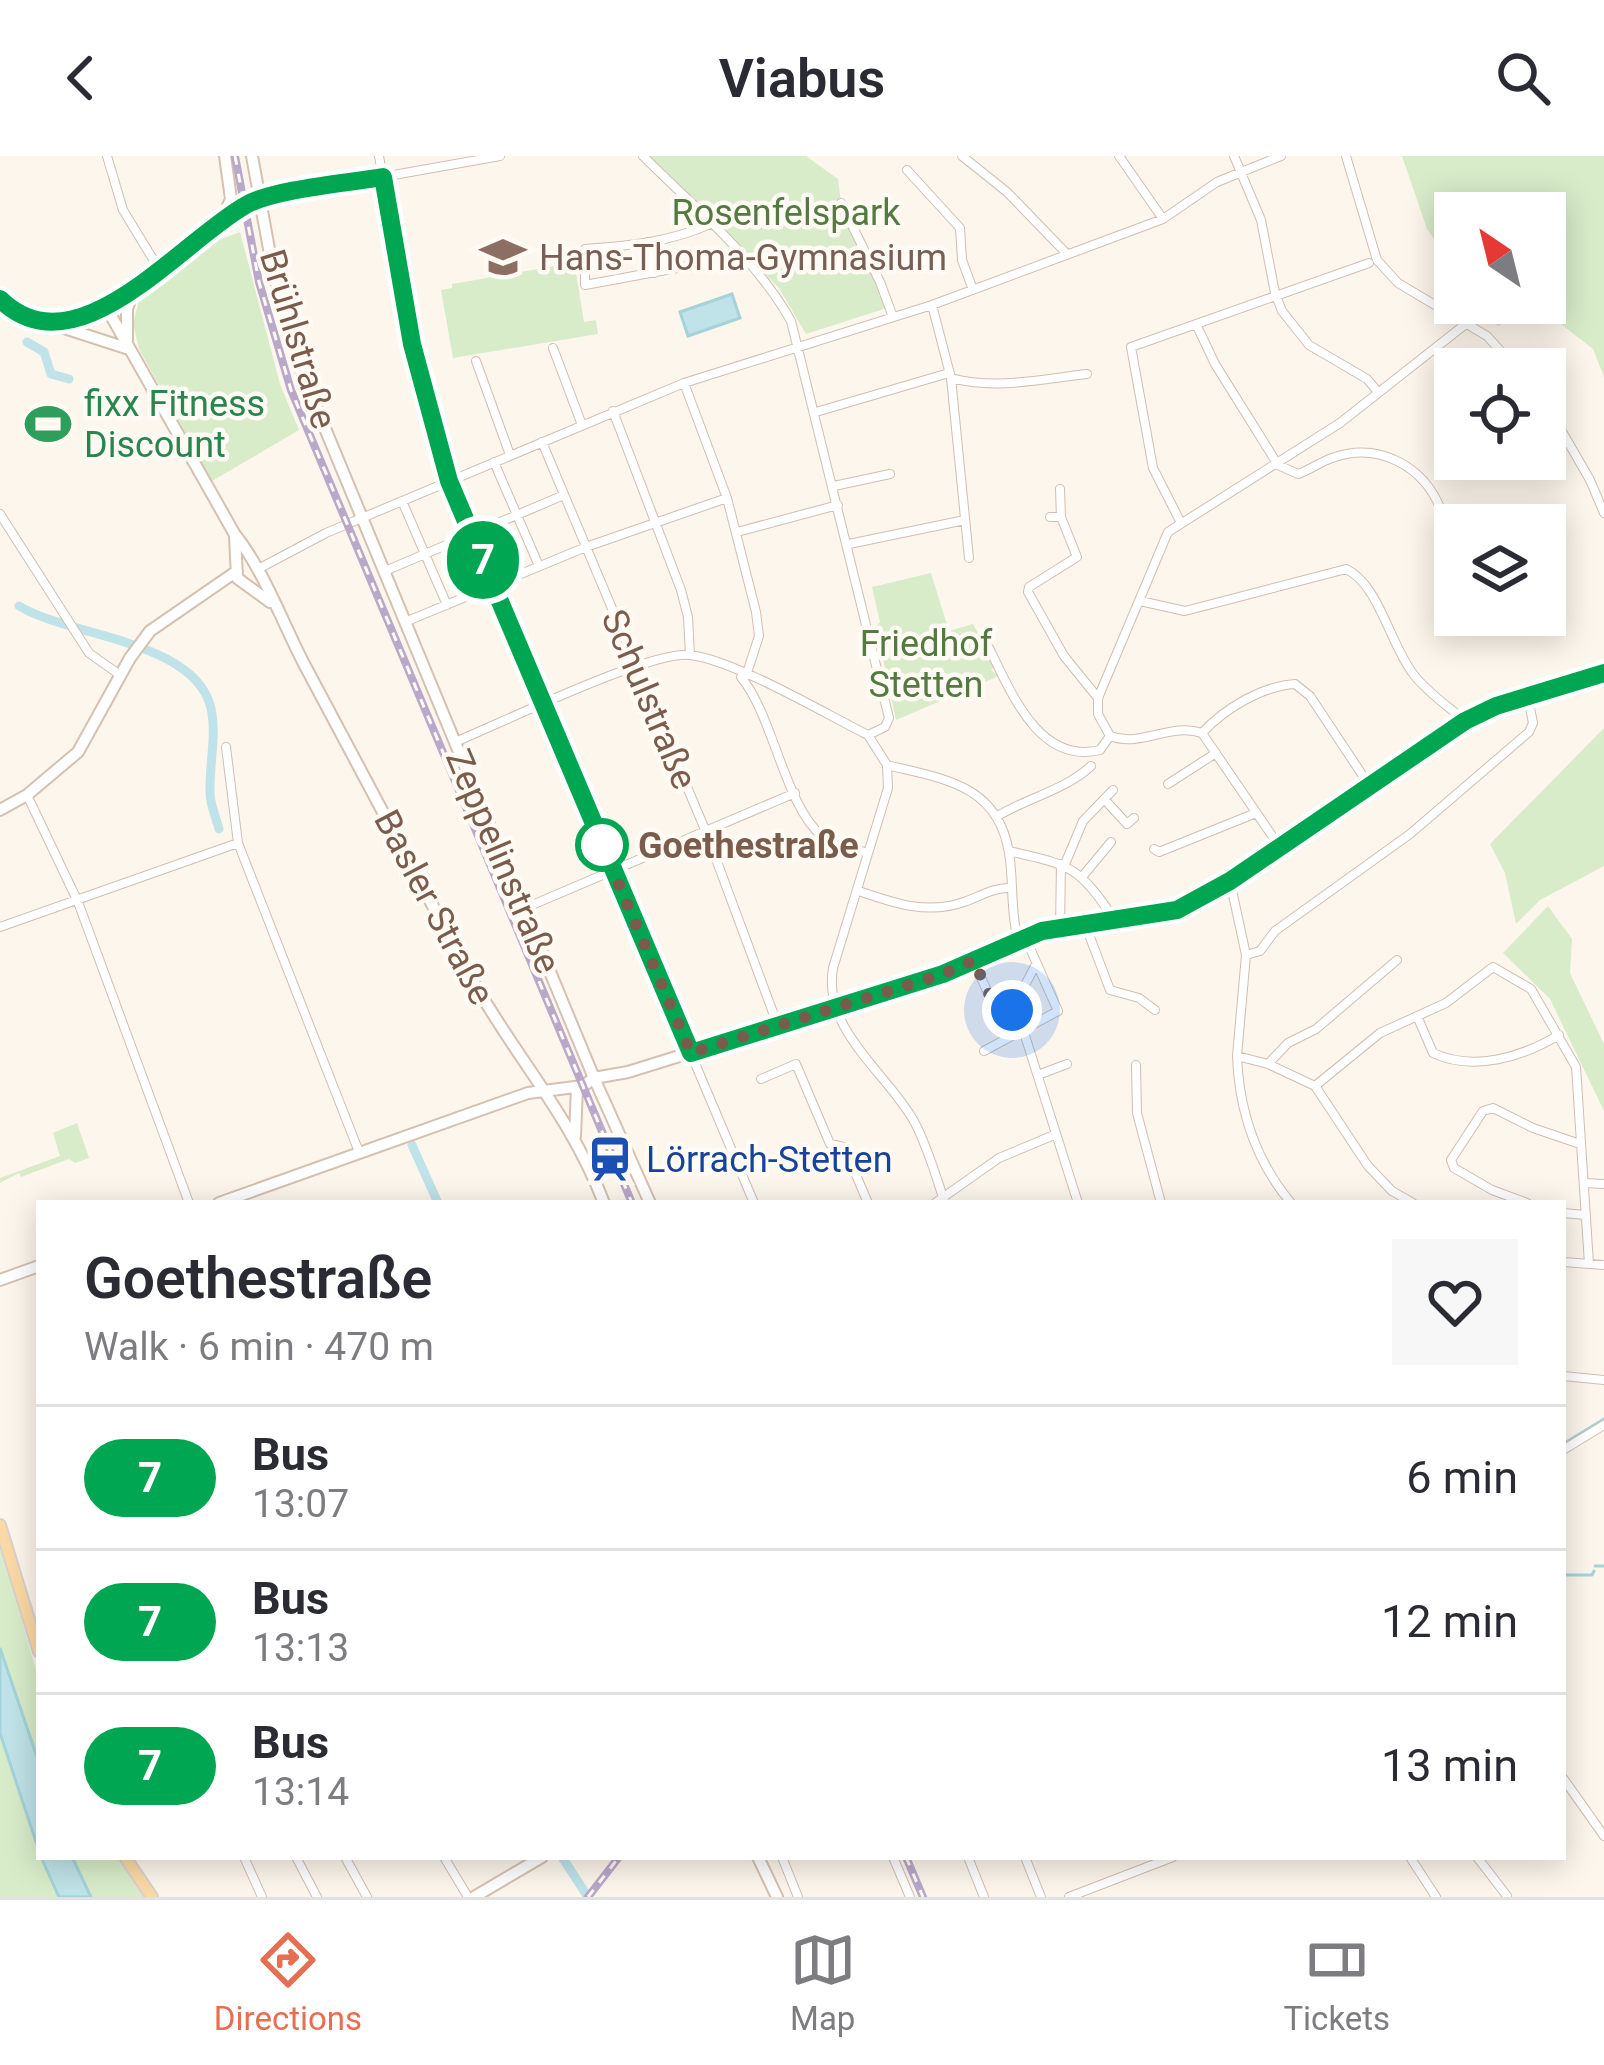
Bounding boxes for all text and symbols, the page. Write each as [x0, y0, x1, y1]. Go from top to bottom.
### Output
icon: back [48, 45, 114, 111]
icon: search [1490, 45, 1556, 111]
text: Viabus [719, 47, 885, 110]
park label: Rosenfelspark [671, 192, 901, 234]
north arrow [1434, 192, 1566, 324]
map controls [1434, 192, 1566, 636]
school or university icon: Hans-Thoma-Gymnasium [478, 232, 528, 282]
place label: Hans-Thoma-Gymnasium [539, 237, 947, 279]
street label: Brühlstraße [251, 245, 345, 434]
button: locate [1434, 348, 1566, 480]
place label: fixx Fitness Discount [84, 383, 265, 466]
sports icon: fixx Fitness Discount [23, 399, 73, 449]
button: layers [1434, 504, 1566, 636]
line badge: 7 [444, 521, 522, 599]
text: 7 [471, 535, 495, 584]
street label: Schulstraße [593, 603, 706, 795]
park label: Friedhof Stetten [860, 623, 993, 706]
street label: Zeppelinstraße [437, 743, 569, 980]
street label: Basler Straße [365, 803, 503, 1012]
marker: Goethestraße [577, 820, 627, 870]
place label: Goethestraße [638, 825, 859, 867]
your location [982, 980, 1042, 1040]
station icon: Lörrach-Stetten [585, 1134, 635, 1184]
place label: Lörrach-Stetten [646, 1139, 893, 1181]
button: heart [1392, 1239, 1518, 1365]
text: Goethestraße [84, 1245, 432, 1312]
text: Walk · 6 min · 470 m [84, 1324, 434, 1370]
text: Bus [252, 1428, 329, 1481]
text: 6 min [1406, 1451, 1518, 1504]
text: 7 [138, 1453, 162, 1502]
text: 13:07 [252, 1481, 349, 1527]
text: Bus [252, 1572, 329, 1625]
text: 12 min [1381, 1595, 1518, 1648]
text: 7 [138, 1597, 162, 1646]
text: 13:13 [252, 1625, 349, 1671]
text: Bus [252, 1716, 329, 1769]
text: 13 min [1381, 1739, 1518, 1792]
text: 7 [138, 1741, 162, 1790]
text: 13:14 [252, 1769, 349, 1815]
tab: Directions [214, 1927, 362, 2038]
tab: Map [790, 1927, 856, 2038]
tab: Tickets [1283, 1927, 1390, 2038]

